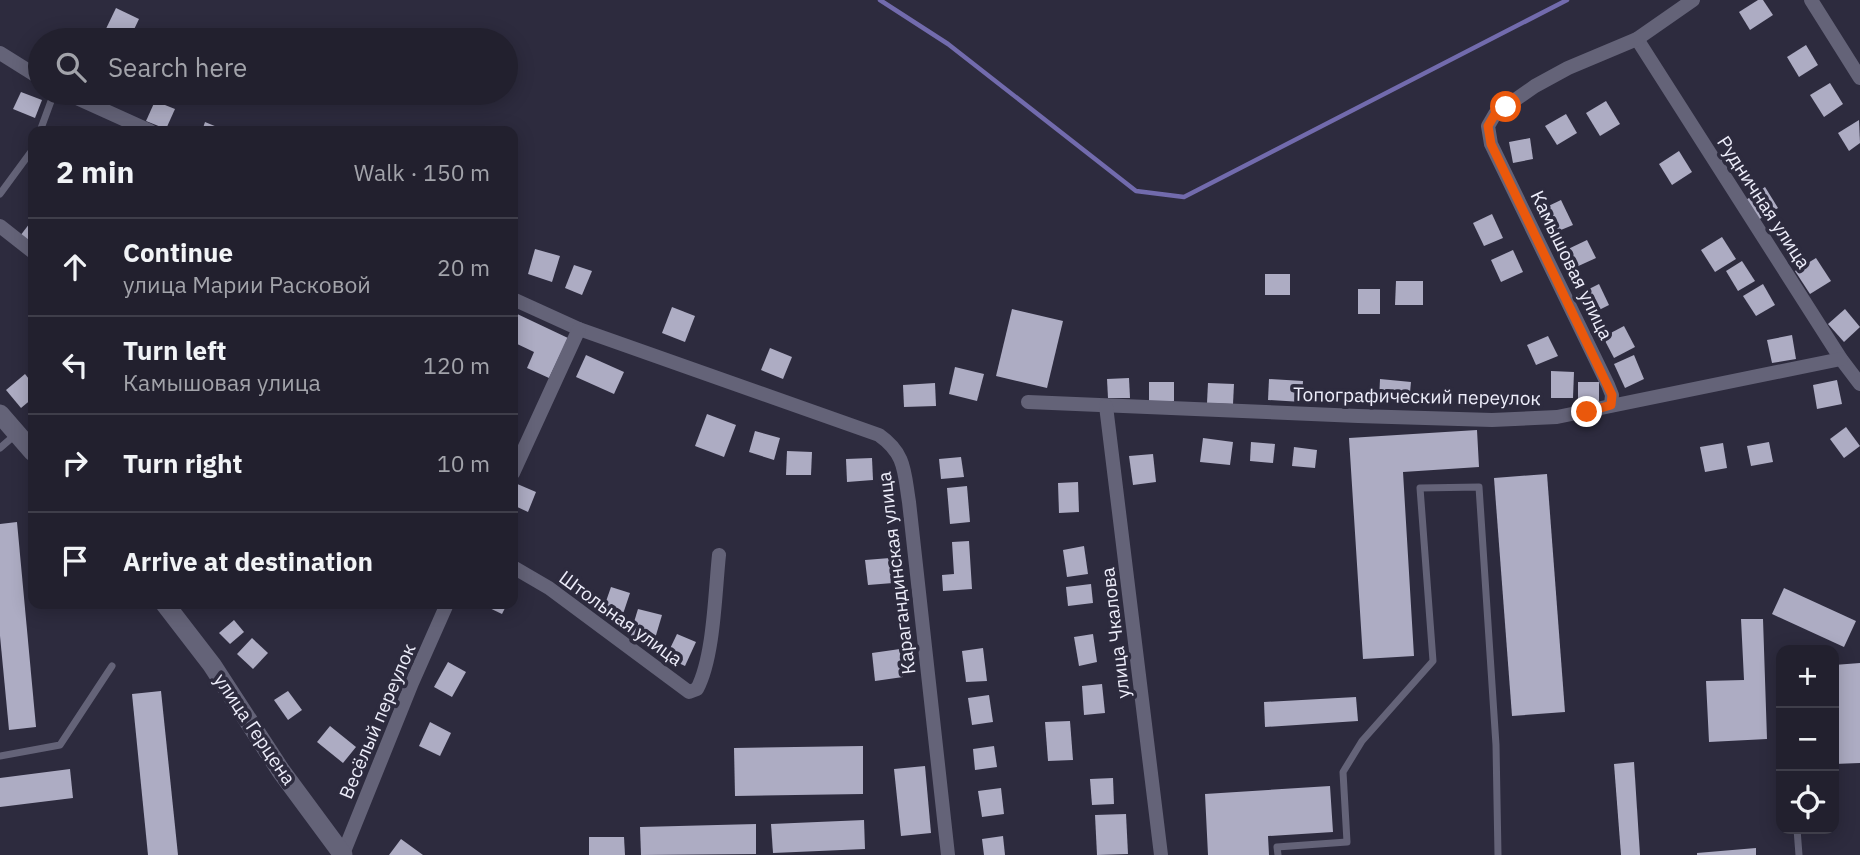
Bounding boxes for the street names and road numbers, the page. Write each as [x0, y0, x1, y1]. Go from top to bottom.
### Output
street label: Рудничная улица [1712, 131, 1816, 273]
street label: Камышовая улица [1525, 186, 1619, 344]
street label: Топографический переулок [1293, 382, 1541, 410]
street label: Карагандинская улица [872, 470, 920, 676]
street label: Штольная улица [555, 565, 687, 671]
street label: улица Чкалова [1095, 566, 1135, 700]
street label: Весёлый переулок [333, 640, 421, 802]
street label: улица Герцена [209, 669, 301, 789]

